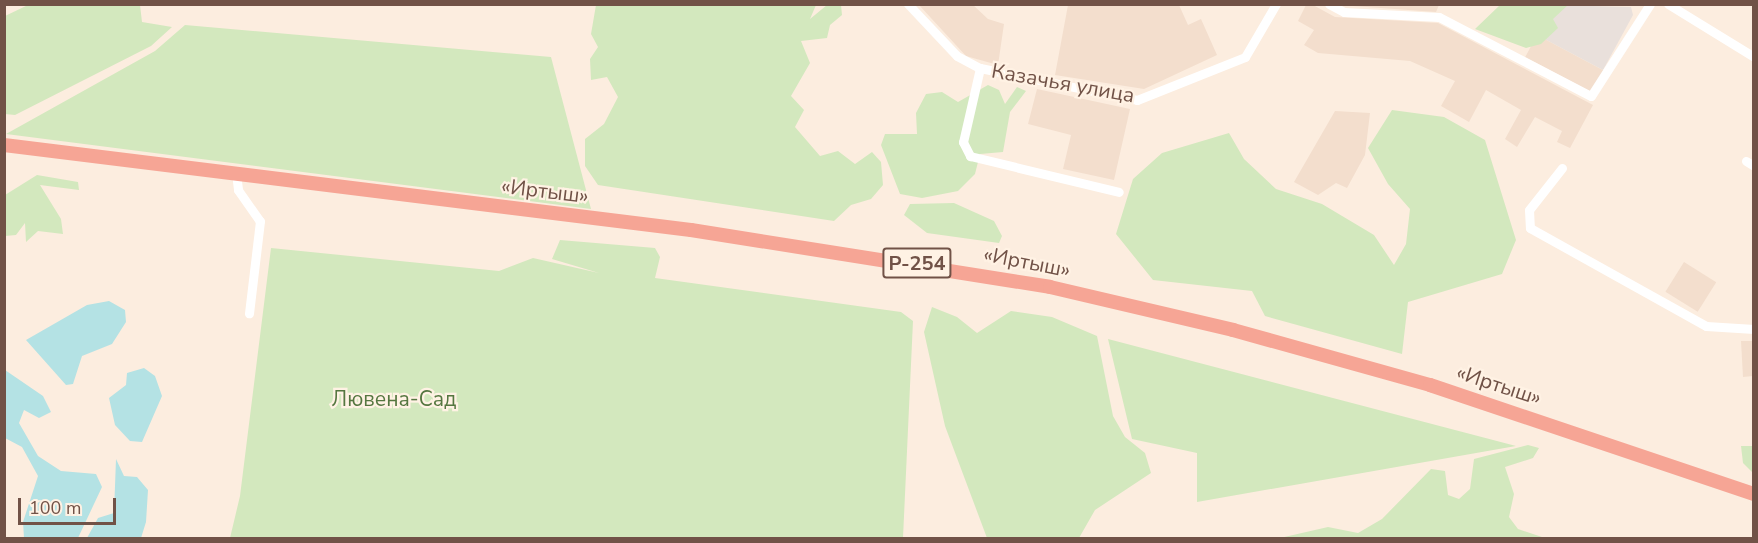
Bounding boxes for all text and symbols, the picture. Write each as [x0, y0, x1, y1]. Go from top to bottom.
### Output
street label: Казачья улица [989, 58, 1137, 108]
street label: «Иртыш» [500, 173, 590, 209]
street label: «Иртыш» [981, 241, 1073, 283]
road number: Р-254 [881, 246, 953, 280]
street label: «Иртыш» [1453, 359, 1545, 411]
park label: Лювена-Сад [332, 386, 456, 412]
scale bar [21, 486, 118, 524]
text: 100 m [29, 496, 81, 520]

